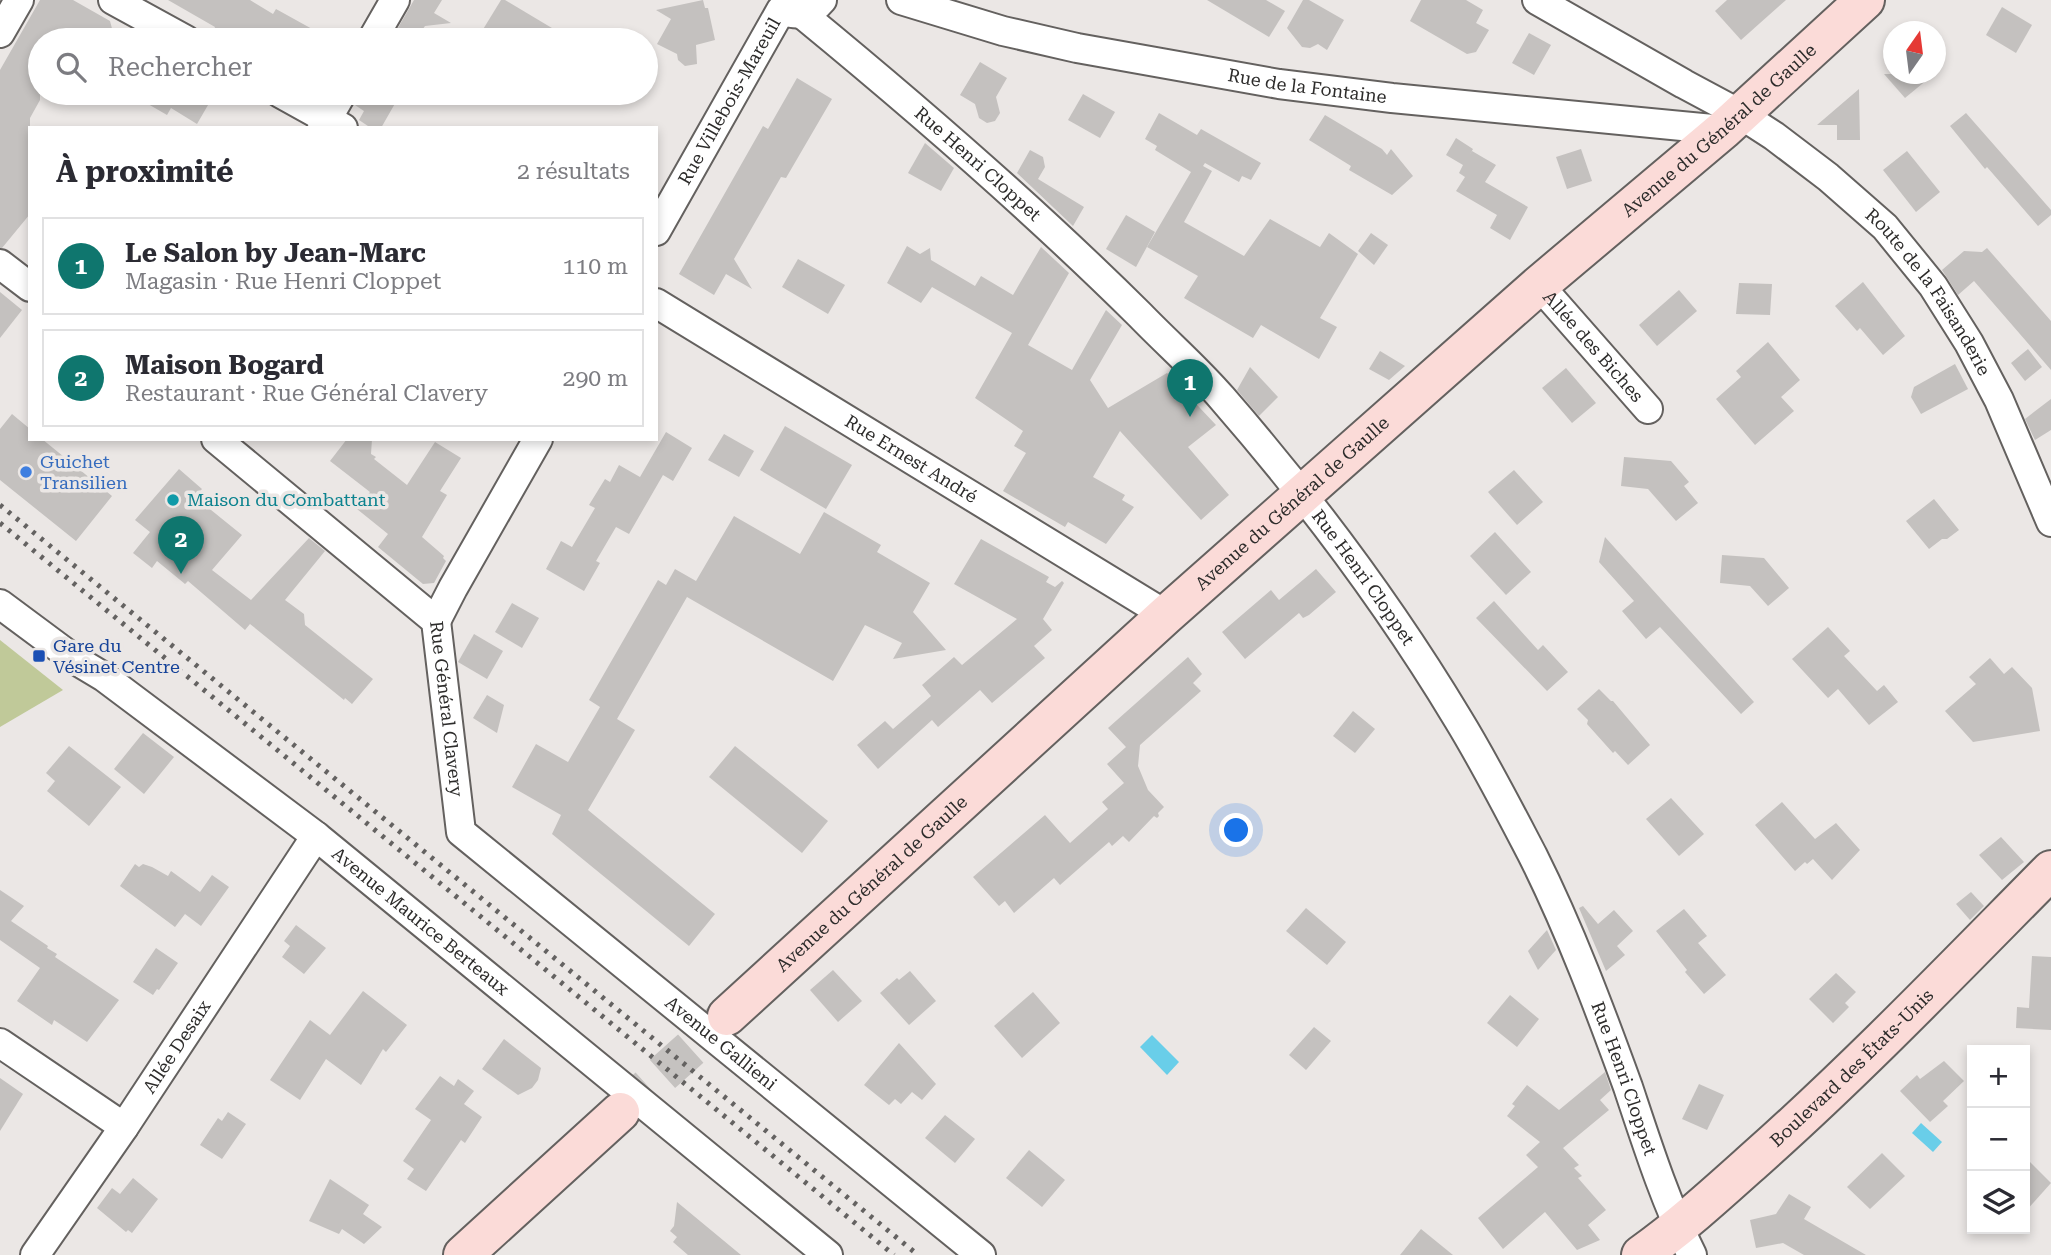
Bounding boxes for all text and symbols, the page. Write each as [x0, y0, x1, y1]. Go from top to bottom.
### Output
street label: Rue Villebois-Mareuil [673, 13, 785, 188]
north arrow [1883, 21, 1946, 84]
search box [28, 28, 658, 105]
street label: Avenue du Général de Gaulle [1617, 39, 1820, 221]
icon: search [52, 48, 90, 86]
text: Rechercher [108, 52, 252, 82]
street label: Rue de la Fontaine [1226, 64, 1388, 107]
street label: Rue Henri Cloppet [911, 102, 1046, 225]
text: À proximité [56, 154, 234, 189]
text: 2 résultats [517, 158, 630, 185]
street label: Route de la Faisanderie [1861, 204, 1995, 379]
text: Le Salon by Jean-Marc [125, 238, 426, 268]
text: 1 [75, 253, 87, 280]
text: 110 m [563, 253, 628, 280]
text: Magasin · Rue Henri Cloppet [125, 268, 441, 295]
street label: Allée des Biches [1539, 286, 1648, 406]
text: Maison Bogard [125, 350, 324, 380]
pin: 1 [1167, 359, 1213, 417]
text: 2 [75, 365, 87, 392]
text: 290 m [563, 365, 628, 392]
text: Restaurant · Rue Général Clavery [125, 380, 488, 407]
street label: Rue Ernest André [841, 410, 981, 507]
street label: Avenue du Général de Gaulle [1191, 412, 1393, 594]
place label: Guichet Transilien [40, 451, 128, 493]
marker: Guichet Transilien [18, 464, 34, 480]
place label: Maison du Combattant [187, 489, 386, 510]
marker: Maison du Combattant [165, 492, 181, 508]
street label: Rue Henri Cloppet [1308, 505, 1419, 649]
pin: 2 [158, 516, 204, 574]
street label: Rue Général Clavery [426, 620, 468, 798]
place label: Gare du Vésinet Centre [53, 635, 180, 677]
marker: Gare du Vésinet Centre [31, 648, 47, 664]
street label: Avenue du Général de Gaulle [771, 791, 971, 976]
your location [1219, 813, 1253, 847]
street label: Avenue Maurice Berteaux [328, 843, 514, 1000]
street label: Boulevard des États-Unis [1765, 984, 1937, 1151]
street label: Avenue Gallieni [661, 992, 781, 1095]
street label: Allée Desaix [138, 996, 215, 1097]
street label: Rue Henri Cloppet [1587, 998, 1661, 1158]
map controls [1967, 1045, 2030, 1234]
button: + [1967, 1045, 2030, 1108]
button: − [1967, 1108, 2030, 1171]
button: layers [1967, 1171, 2030, 1234]

